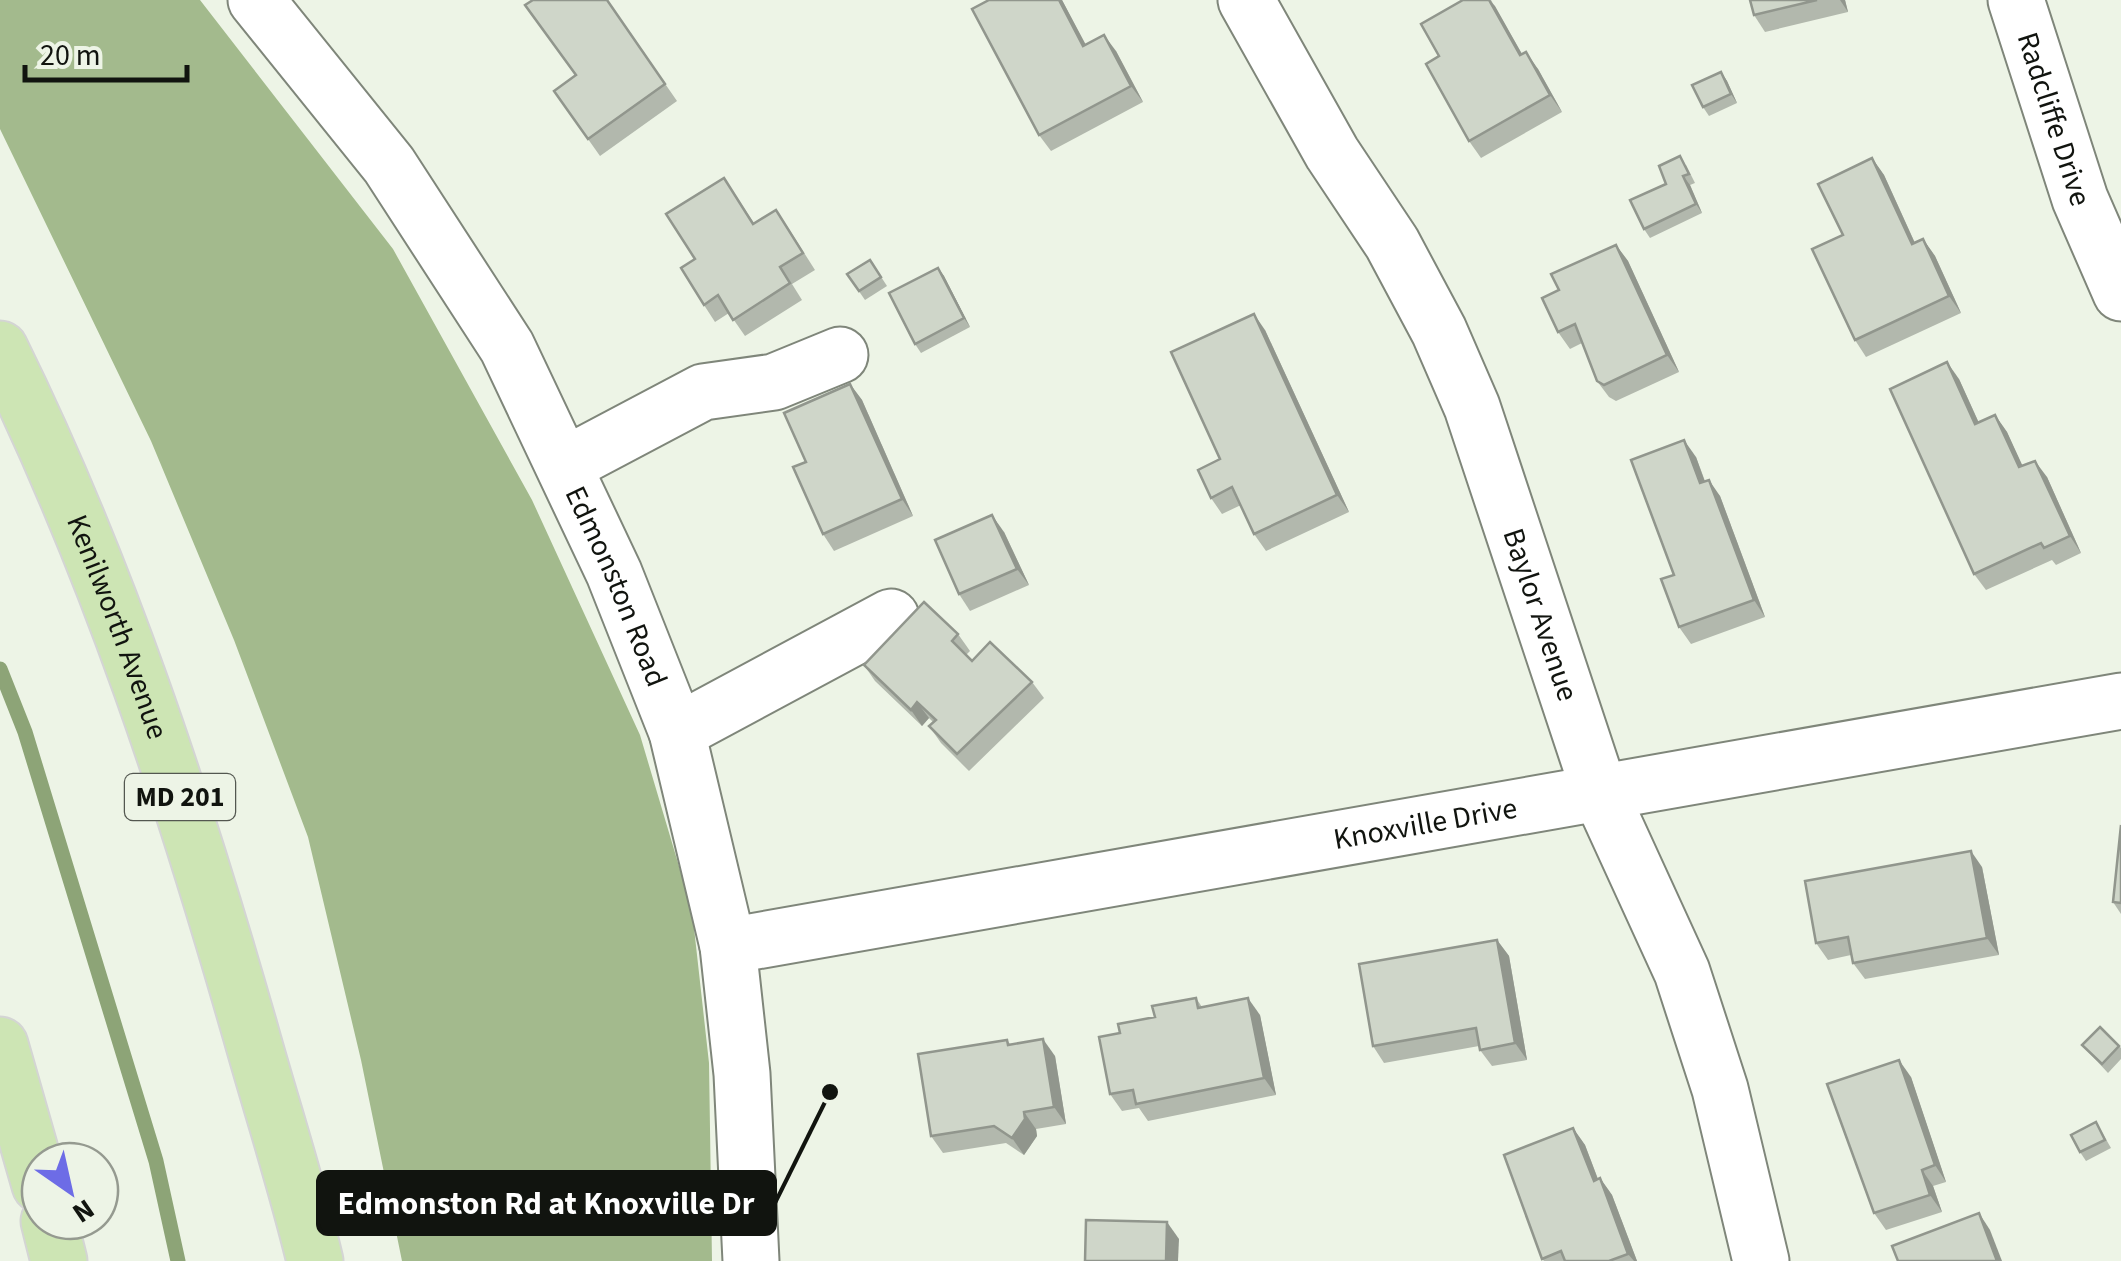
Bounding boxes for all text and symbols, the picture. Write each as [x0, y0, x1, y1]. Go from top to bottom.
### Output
scale bar [25, 20, 188, 82]
street label: Radcliffe Drive [2006, 27, 2102, 211]
text: 20 m [40, 34, 101, 77]
street label: Edmonston Road [554, 479, 678, 693]
street label: Kenilworth Avenue [56, 508, 179, 745]
street label: Baylor Avenue [1492, 523, 1590, 707]
road number: MD 201 [125, 774, 235, 820]
street label: Knoxville Drive [1330, 786, 1520, 861]
north arrow [20, 1141, 120, 1241]
callout: Edmonston Rd at Knoxville Dr [318, 1172, 775, 1234]
text: Edmonston Rd at Knoxville Dr [338, 1181, 755, 1227]
text: N [65, 1189, 102, 1233]

